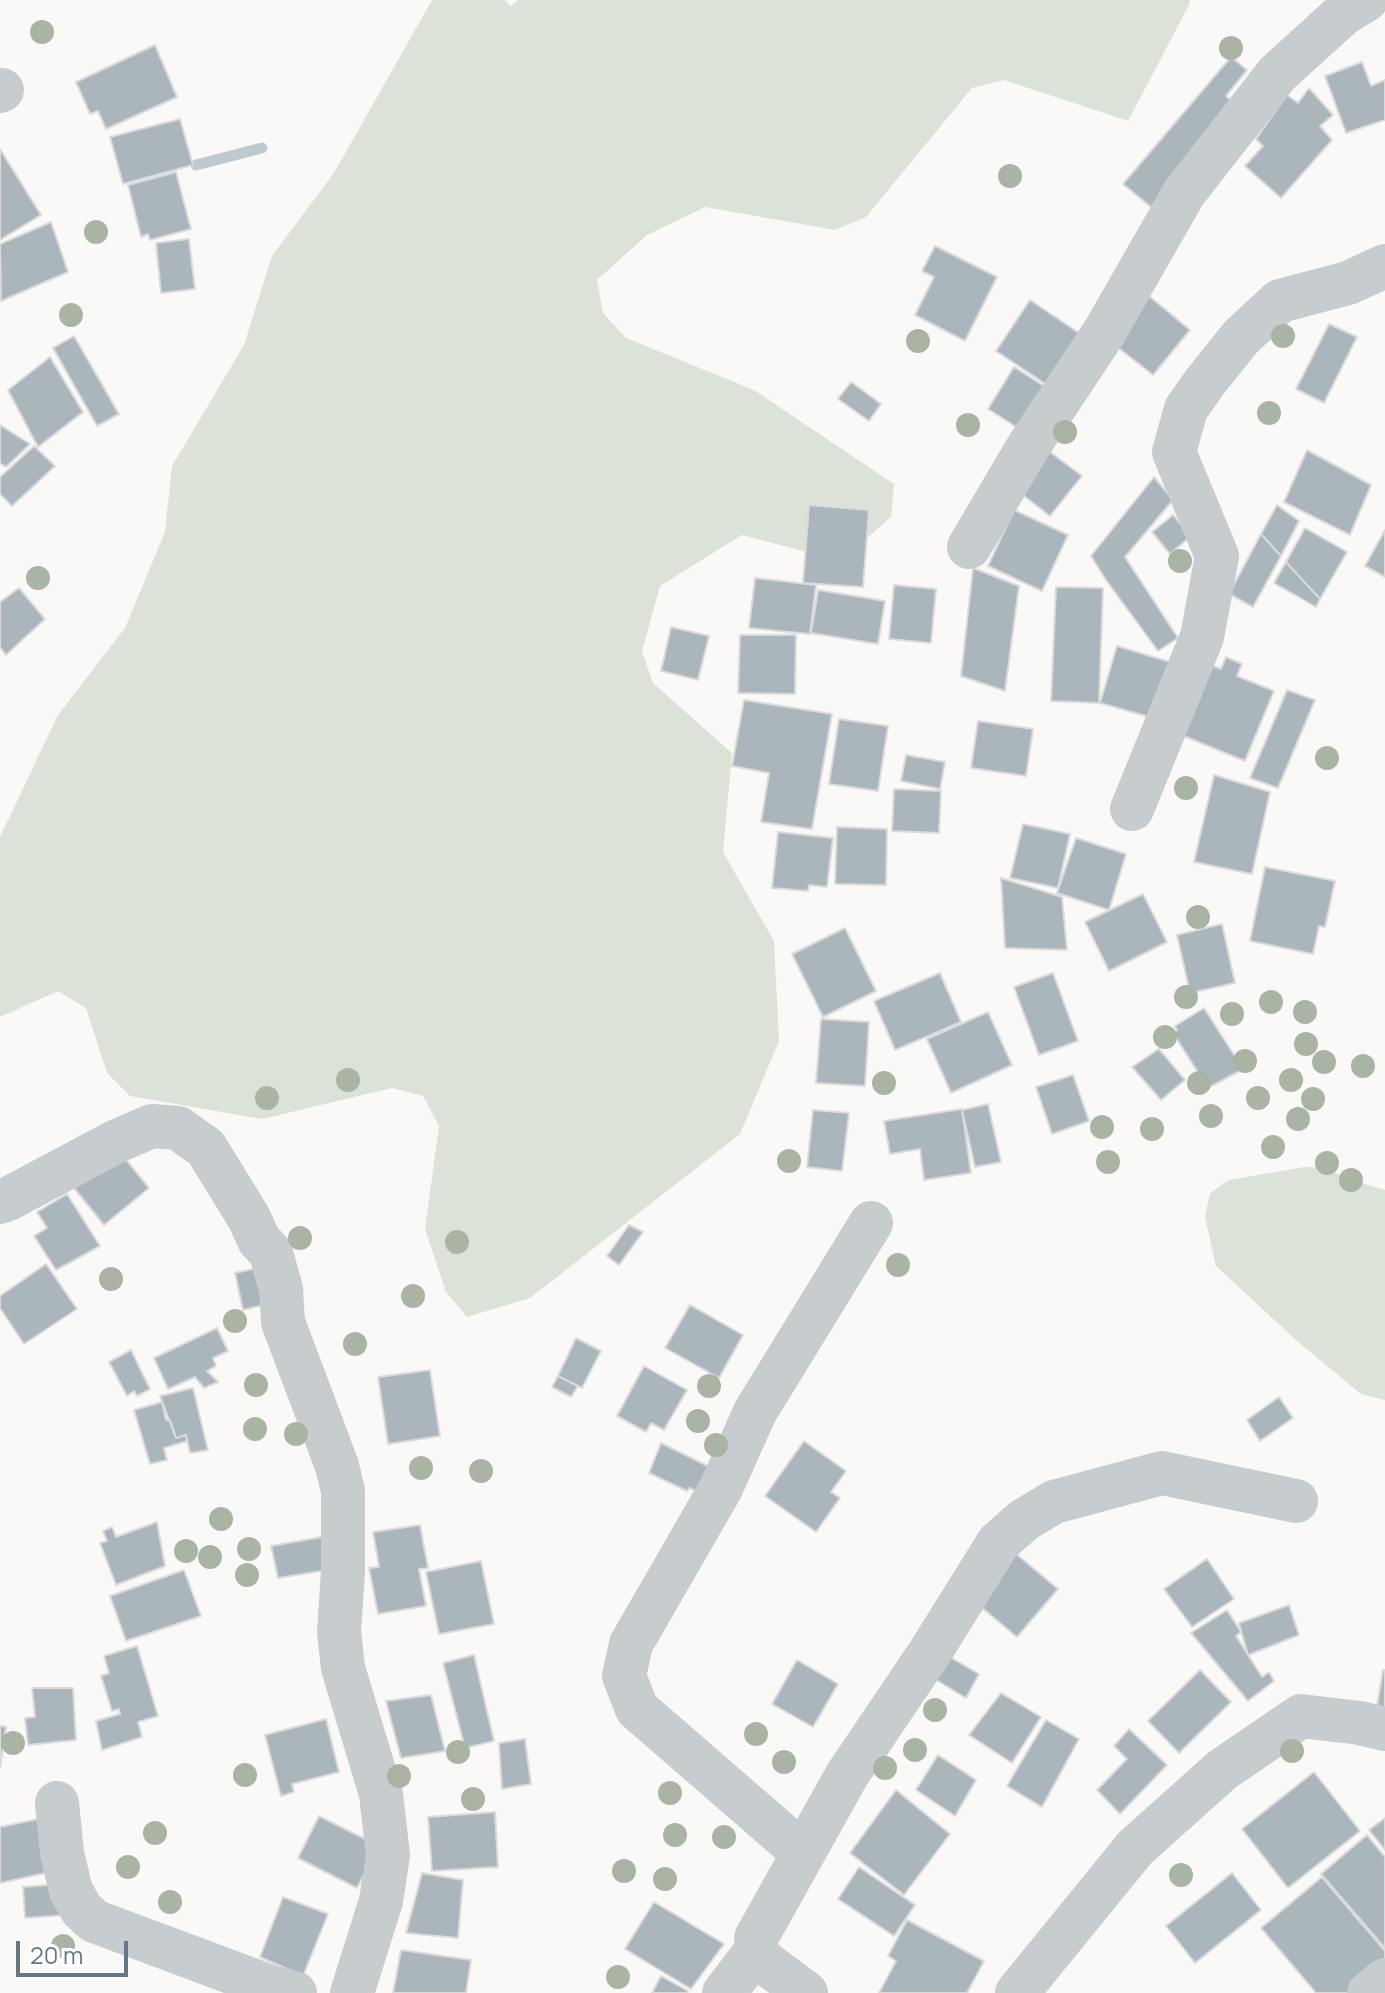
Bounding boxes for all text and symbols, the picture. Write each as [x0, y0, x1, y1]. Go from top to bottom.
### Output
scale bar [20, 1925, 132, 1975]
text: 20 m [30, 1938, 83, 1971]

